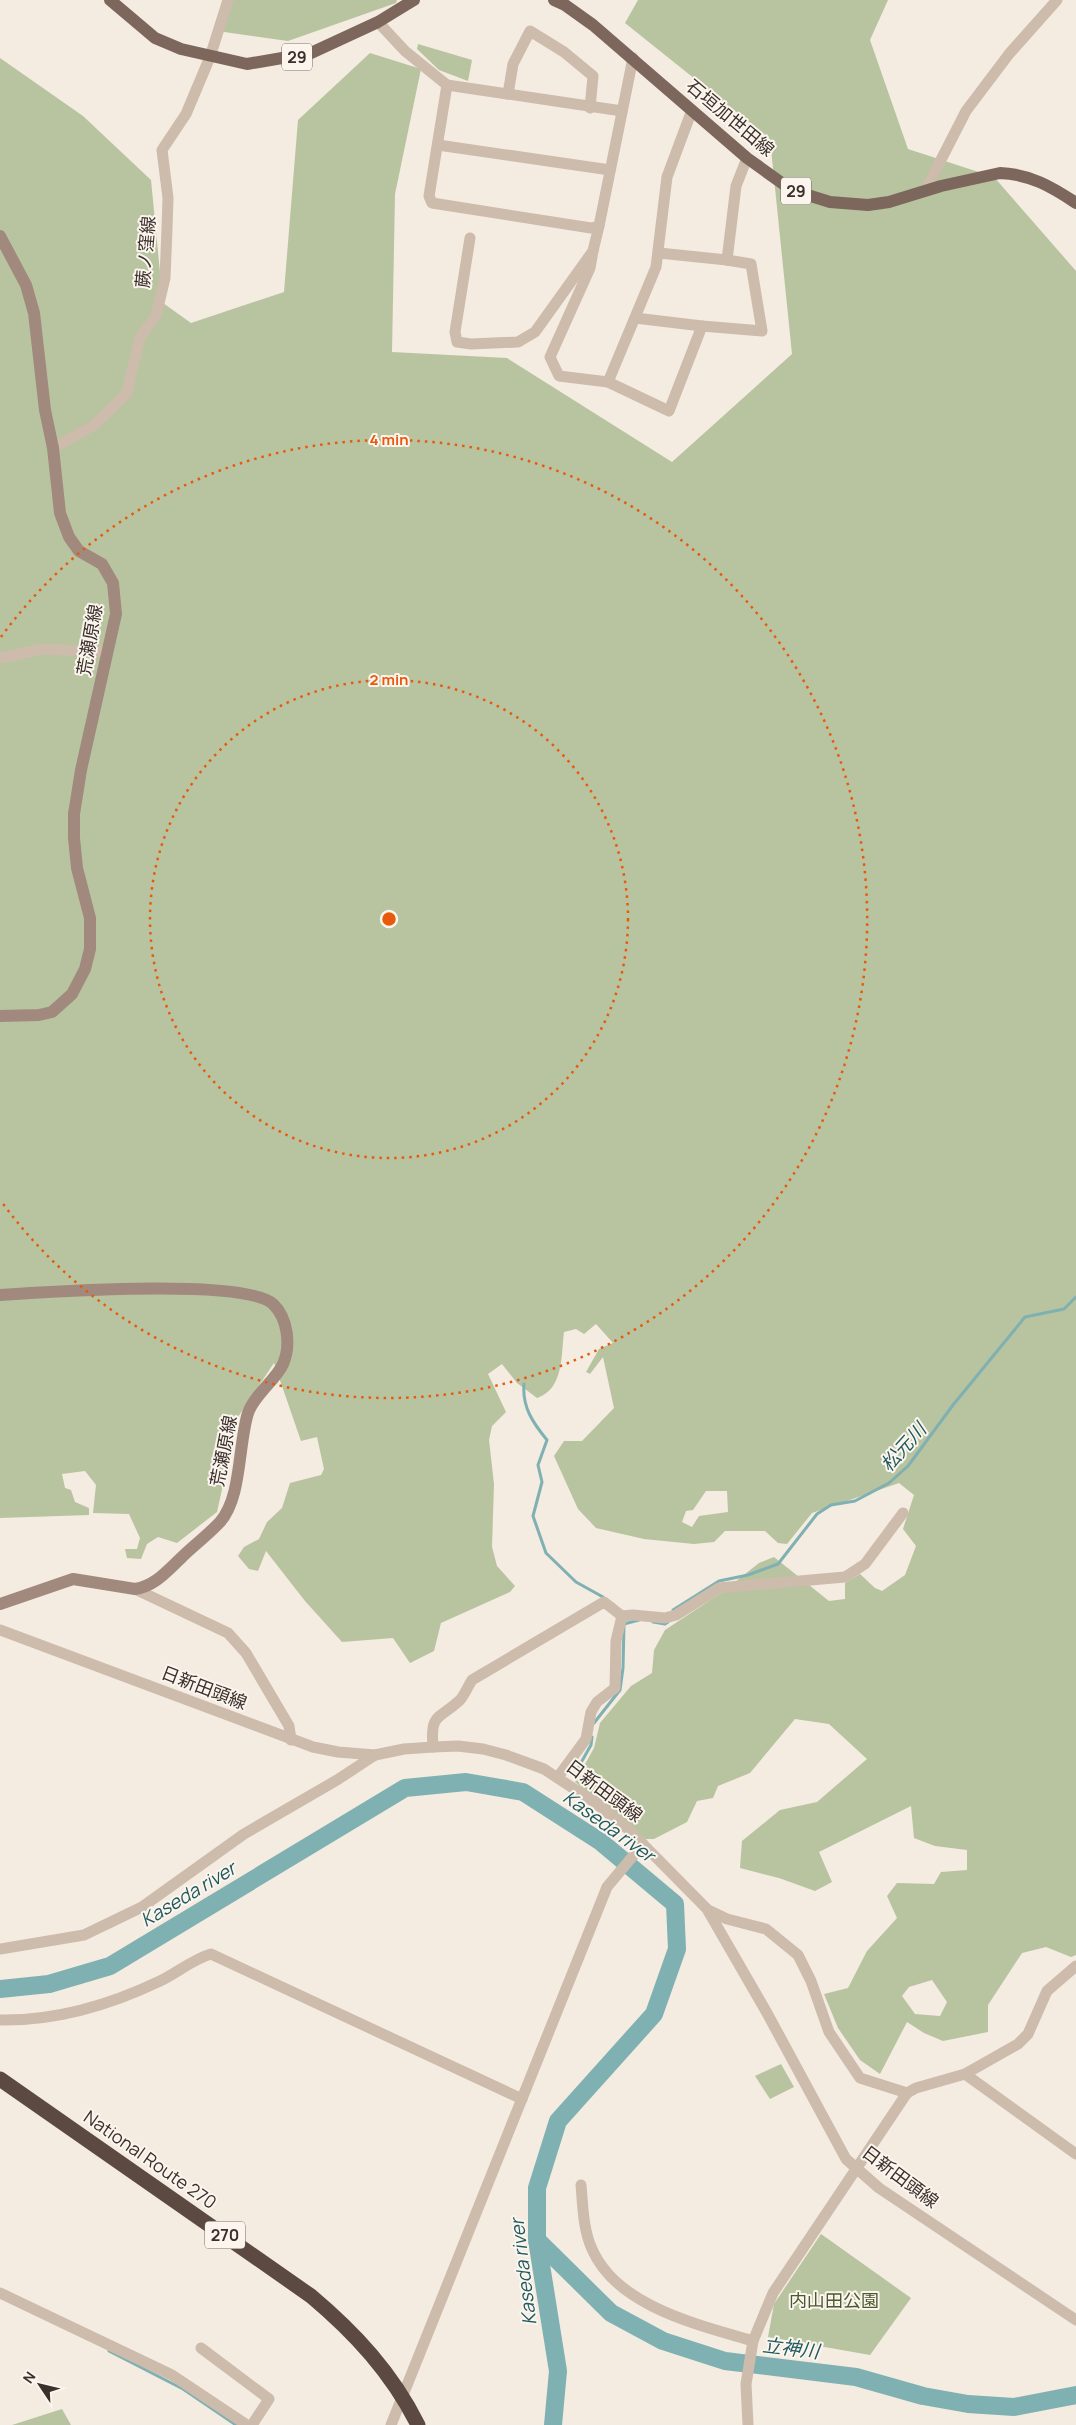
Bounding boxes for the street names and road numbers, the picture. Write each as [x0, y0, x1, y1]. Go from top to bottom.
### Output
road number: 29 [282, 44, 312, 70]
street label: 石垣加世田線 [682, 73, 780, 161]
road number: 29 [781, 178, 811, 205]
street label: 蕨ノ窪線 [130, 215, 160, 289]
street label: 荒瀬原線 [71, 602, 107, 677]
street label: 荒瀬原線 [204, 1413, 242, 1488]
street label: 日新田頭線 [158, 1660, 251, 1714]
street label: 日新田頭線 [561, 1754, 648, 1827]
street label: National Route 270 [79, 2104, 222, 2214]
street label: 日新田頭線 [857, 2140, 944, 2213]
road number: 270 [205, 2222, 245, 2248]

